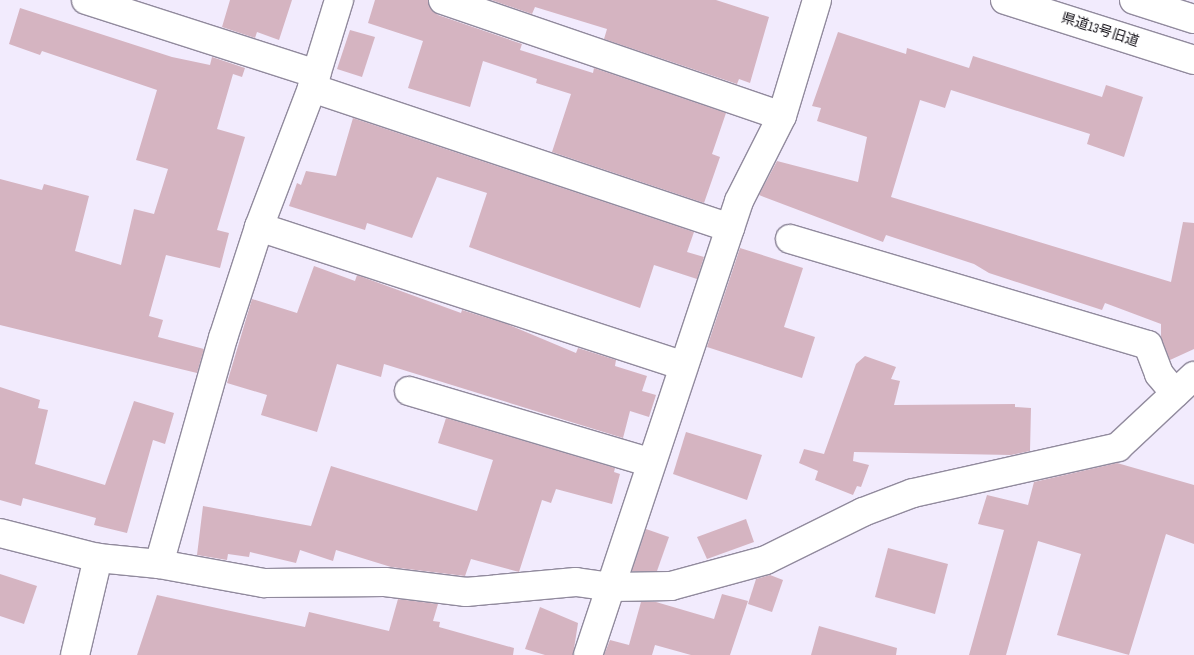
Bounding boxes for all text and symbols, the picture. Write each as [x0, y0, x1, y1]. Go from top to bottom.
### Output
street label: 県道13号旧道 [1059, 10, 1141, 50]

